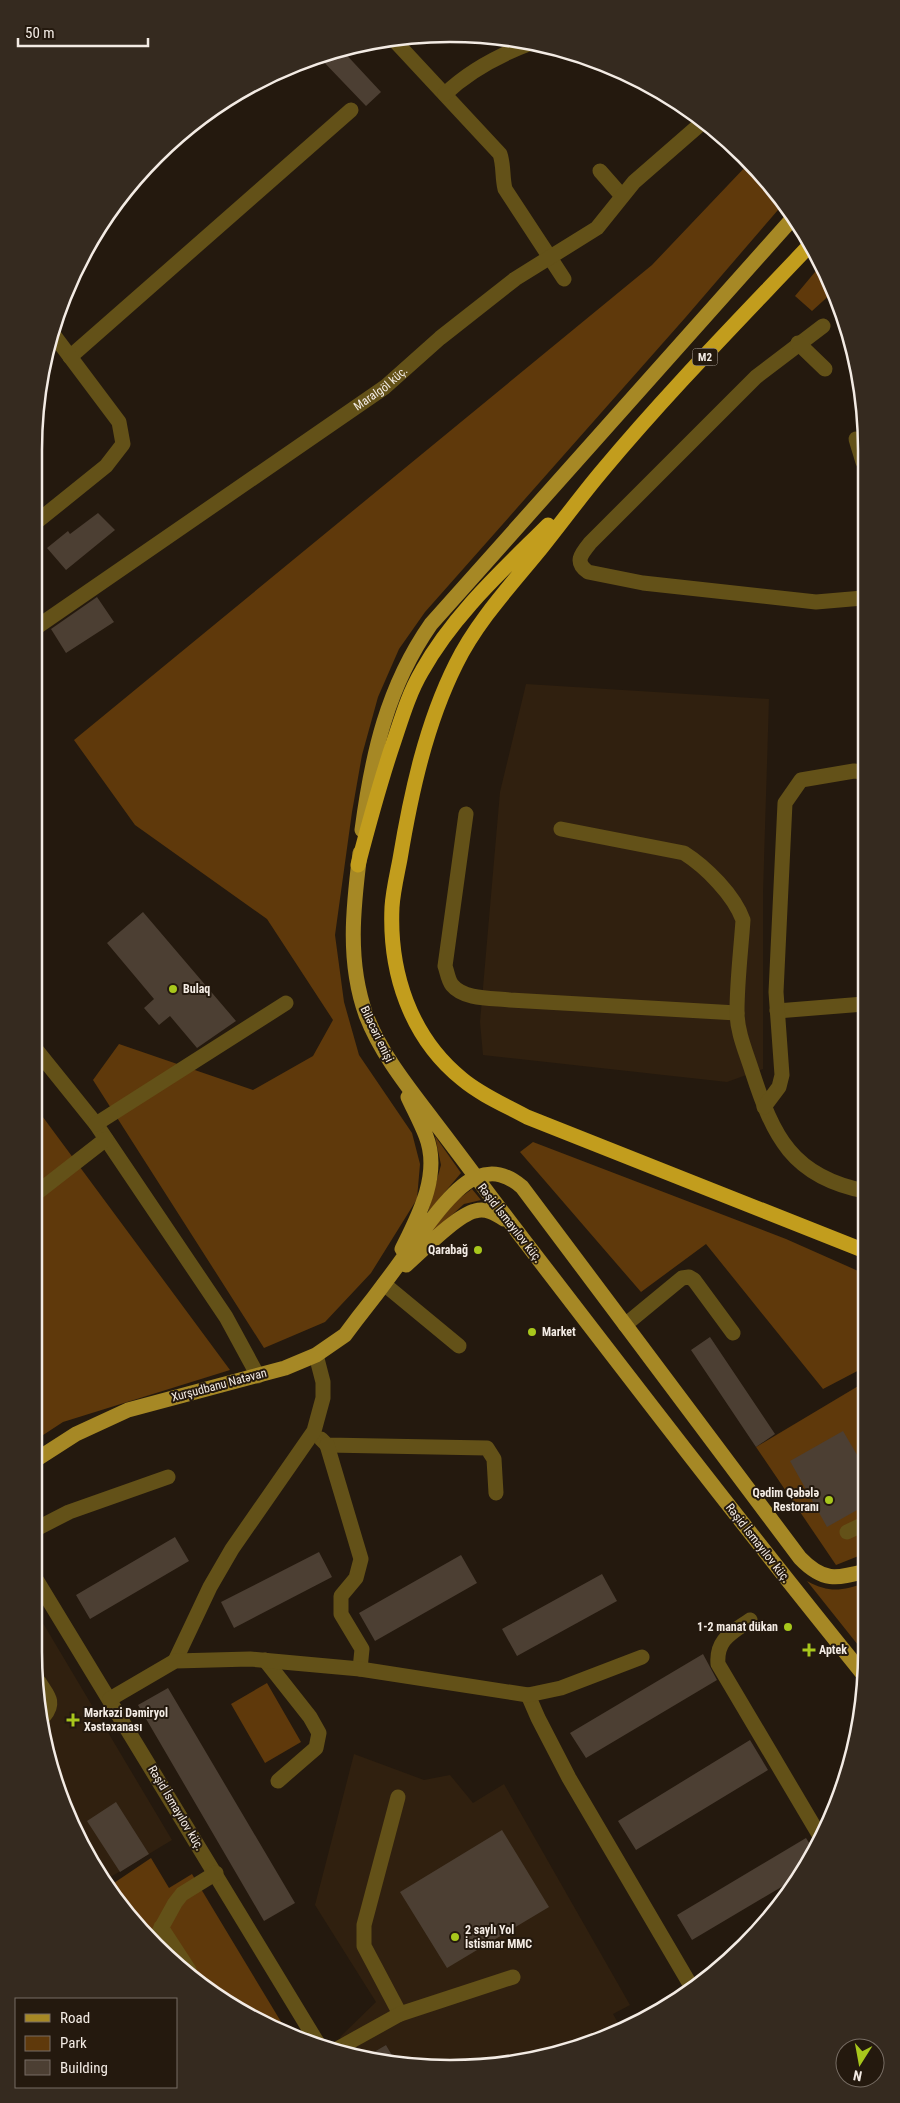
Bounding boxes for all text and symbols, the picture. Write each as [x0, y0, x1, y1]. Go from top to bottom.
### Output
scale bar [18, 15, 148, 47]
text: 50 m [25, 24, 55, 42]
road number: M2 [692, 348, 718, 366]
street label: Maralgöl küç. [351, 363, 410, 413]
place label: Bulaq [183, 982, 210, 996]
marker: Bulaq [167, 983, 179, 995]
street label: Biləcəri enişi [357, 1004, 397, 1064]
street label: Rəşid İsmayılov küç. [475, 1180, 546, 1265]
place label: Qarabağ [428, 1243, 468, 1257]
marker: Qarabağ [472, 1244, 484, 1256]
place label: Market [542, 1325, 576, 1339]
marker: Market [526, 1326, 538, 1338]
street label: Xurşudbanu Natəvan [170, 1366, 268, 1404]
place label: Qədim Qəbələ Restoranı [752, 1486, 819, 1514]
marker: Qədim Qəbələ Restoranı [823, 1494, 835, 1506]
street label: Rəşid İsmayılov küç. [723, 1500, 794, 1585]
place label: 1-2 manat dükan [697, 1620, 778, 1634]
marker: 1-2 manat dükan [782, 1621, 794, 1633]
place label: Aptek [819, 1643, 847, 1657]
marker: Aptek [803, 1644, 815, 1656]
place label: Mərkəzi Dəmiryol Xəstəxanası [84, 1706, 168, 1734]
marker: Mərkəzi Dəmiryol Xəstəxanası [66, 1713, 80, 1727]
street label: Rəşid İsmayılov küç. [145, 1763, 208, 1853]
place label: 2 saylı Yol İstismar MMC [465, 1923, 532, 1951]
marker: 2 saylı Yol İstismar MMC [449, 1931, 461, 1943]
legend [15, 1998, 178, 2088]
text: Road [60, 2009, 90, 2027]
text: Park [60, 2034, 87, 2052]
north arrow [835, 2038, 885, 2088]
text: Building [60, 2059, 108, 2077]
text: N [852, 2067, 863, 2084]

